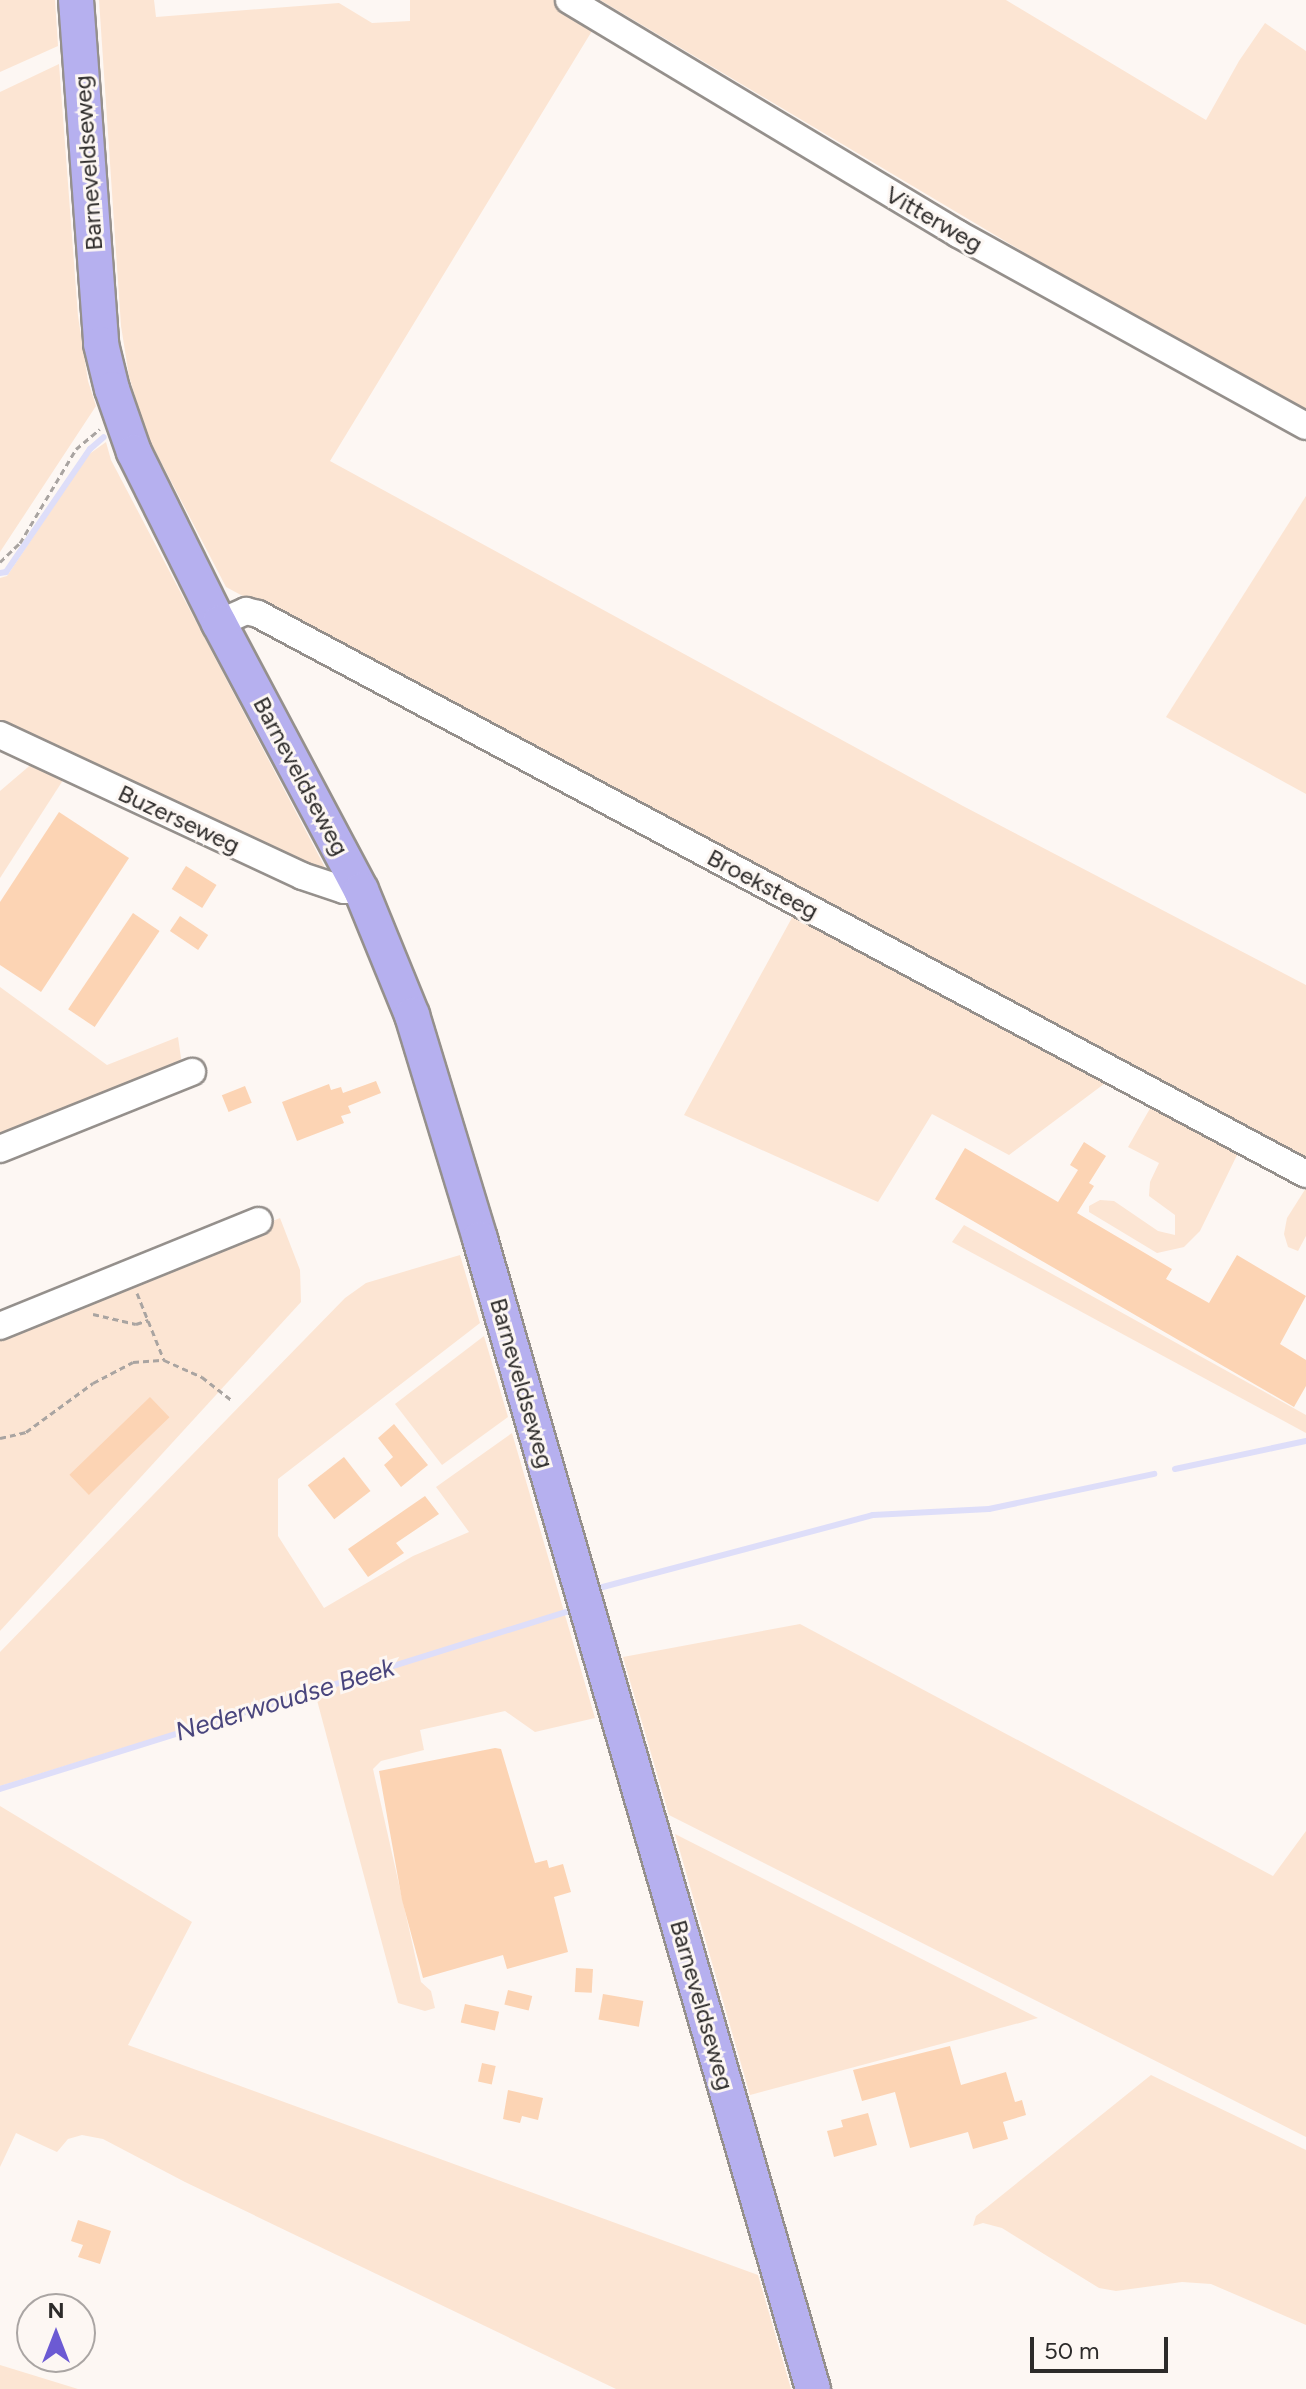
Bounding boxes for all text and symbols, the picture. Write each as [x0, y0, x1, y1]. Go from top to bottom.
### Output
street label: Barneveldseweg [68, 74, 108, 252]
street label: Vitterweg [880, 180, 988, 258]
street label: Barneveldseweg [247, 692, 355, 860]
street label: Buzerseweg [114, 778, 244, 860]
street label: Broeksteeg [702, 843, 824, 925]
street label: Barneveldseweg [484, 1295, 560, 1471]
water label: Nederwoudse Beek [172, 1652, 398, 1748]
street label: Barneveldseweg [664, 1917, 740, 2093]
north arrow [16, 2293, 96, 2373]
text: N [47, 2297, 65, 2324]
scale bar [1034, 2321, 1172, 2371]
text: 50 m [1044, 2336, 1100, 2365]

